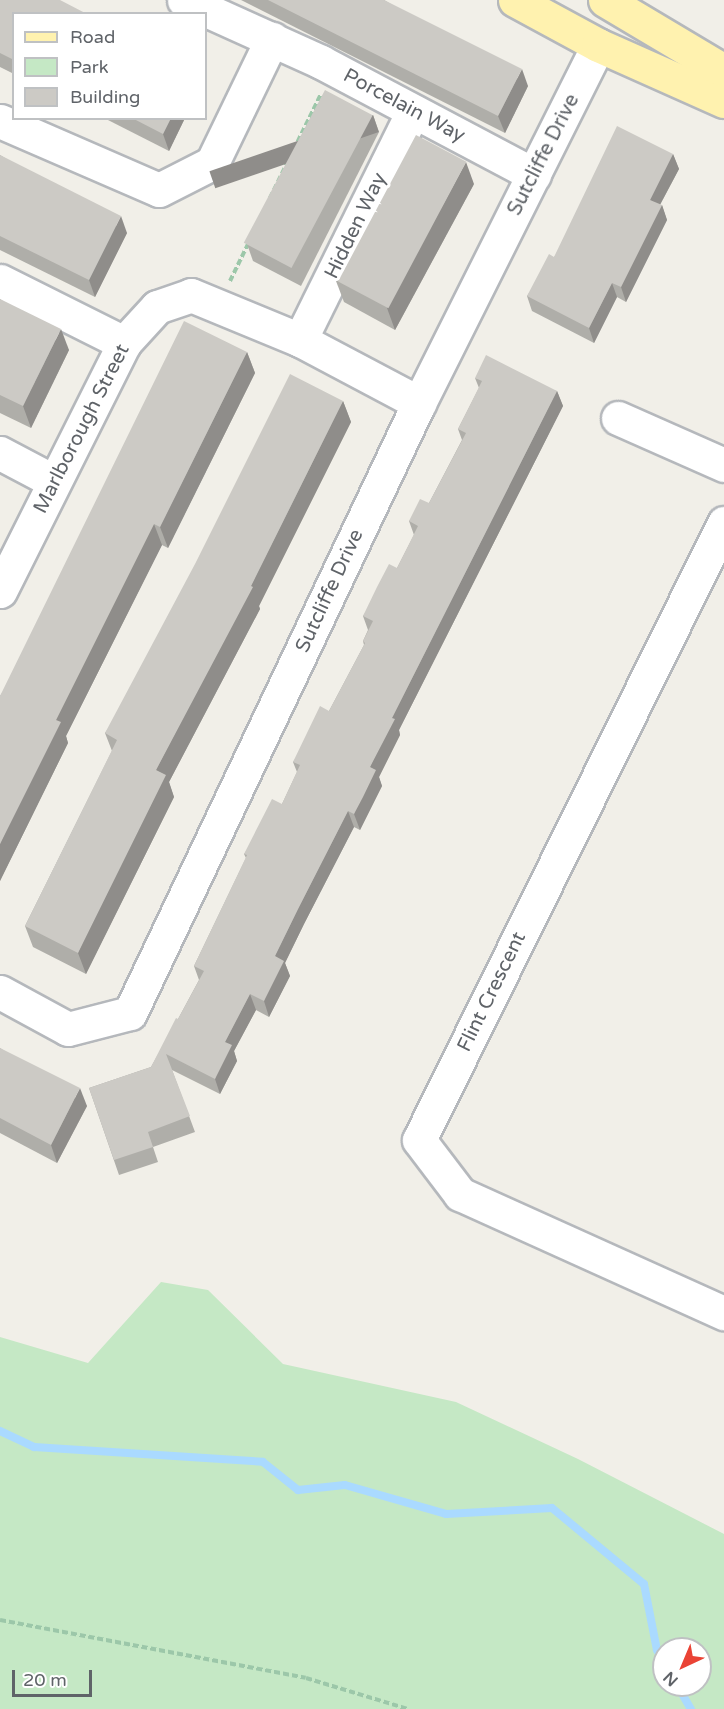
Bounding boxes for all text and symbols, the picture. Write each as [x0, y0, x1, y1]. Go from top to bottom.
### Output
legend [12, 12, 207, 120]
text: Road [70, 26, 115, 48]
text: Park [70, 56, 108, 78]
street label: Porcelain Way [339, 64, 469, 148]
text: Building [70, 86, 140, 108]
street label: Sutcliffe Drive [503, 90, 585, 220]
street label: Hidden Way [320, 169, 392, 283]
street label: Marlborough Street [29, 340, 135, 518]
street label: Sutcliffe Drive [291, 526, 369, 656]
street label: Flint Crescent [453, 928, 531, 1056]
north arrow [652, 1637, 712, 1697]
scale bar [15, 1658, 94, 1696]
text: N [659, 1667, 682, 1690]
text: 20 m [23, 1669, 67, 1691]

